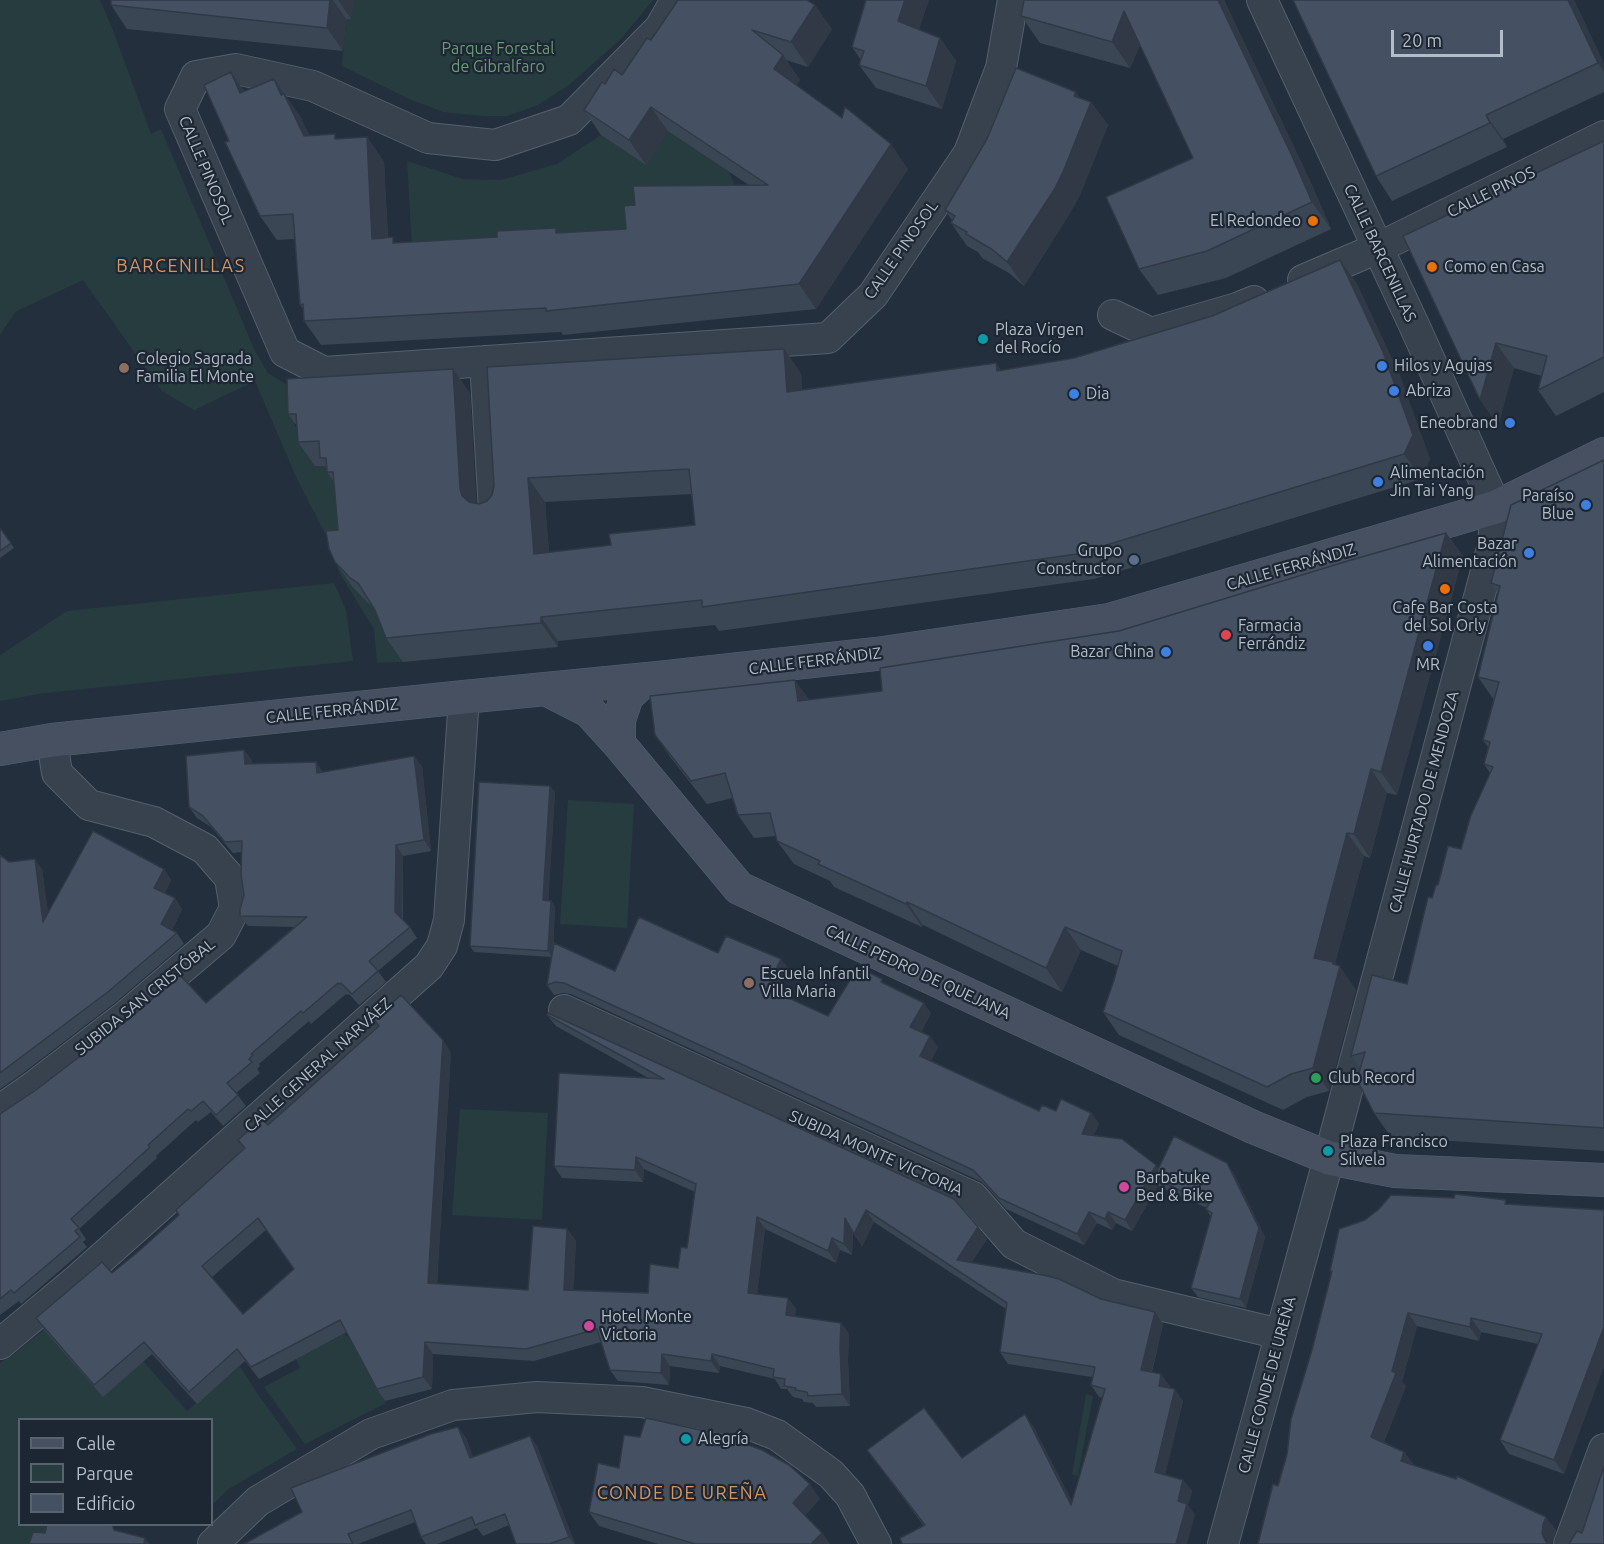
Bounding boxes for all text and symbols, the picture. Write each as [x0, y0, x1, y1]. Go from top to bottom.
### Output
scale bar [1394, 18, 1506, 56]
text: 20 m [1402, 30, 1442, 50]
park label: Parque Forestal de Gibralfaro [442, 39, 554, 77]
street label: CALLE PINOSOL [175, 113, 237, 227]
street label: CALLE PINOS [1444, 162, 1538, 222]
street label: CALLE BARCENILLAS [1340, 181, 1420, 325]
street label: CALLE PINOSOL [860, 197, 942, 303]
place label: El Redondeo [1210, 211, 1301, 231]
marker: El Redondeo [1306, 214, 1320, 228]
district label: BARCENILLAS [116, 255, 246, 277]
place label: Como en Casa [1444, 257, 1545, 277]
marker: Como en Casa [1425, 260, 1439, 274]
place label: Plaza Virgen del Rocío [995, 320, 1084, 358]
marker: Plaza Virgen del Rocío [976, 332, 990, 346]
place label: Colegio Sagrada Familia El Monte [136, 349, 254, 387]
place label: Hilos y Agujas [1394, 356, 1492, 376]
marker: Hilos y Agujas [1375, 359, 1389, 373]
marker: Colegio Sagrada Familia El Monte [117, 361, 131, 375]
place label: Abriza [1406, 381, 1451, 401]
place label: Dia [1086, 384, 1109, 404]
marker: Abriza [1387, 384, 1401, 398]
marker: Dia [1067, 387, 1081, 401]
place label: Eneobrand [1420, 413, 1498, 433]
marker: Eneobrand [1503, 416, 1517, 430]
place label: Alimentación Jin Tai Yang [1390, 463, 1485, 501]
marker: Alimentación Jin Tai Yang [1371, 475, 1385, 489]
place label: Paraíso Blue [1522, 486, 1574, 524]
marker: Paraíso Blue [1579, 498, 1593, 512]
place label: Bazar Alimentación [1422, 534, 1517, 572]
street label: CALLE FERRÁNDIZ [1224, 539, 1358, 595]
place label: Grupo Constructor [1036, 541, 1122, 579]
marker: Bazar Alimentación [1522, 546, 1536, 560]
marker: Grupo Constructor [1127, 553, 1141, 567]
marker: Cafe Bar Costa del Sol Orly [1438, 582, 1452, 596]
place label: Cafe Bar Costa del Sol Orly [1392, 598, 1498, 636]
place label: Farmacia Ferrándiz [1238, 616, 1305, 654]
marker: Farmacia Ferrándiz [1219, 628, 1233, 642]
marker: MR [1421, 639, 1435, 653]
place label: Bazar China [1070, 642, 1154, 662]
street label: CALLE FERRÁNDIZ [748, 643, 882, 679]
marker: Bazar China [1159, 645, 1173, 659]
place label: MR [1416, 655, 1440, 675]
street label: CALLE HURTADO DE MENDOZA [1385, 689, 1463, 915]
street label: CALLE FERRÁNDIZ [265, 694, 399, 728]
street label: CALLE PEDRO DE QUEJANA [822, 921, 1014, 1023]
street label: SUBIDA SAN CRISTÓBAL [71, 935, 219, 1059]
place label: Escuela Infantil Villa Maria [761, 964, 869, 1002]
marker: Escuela Infantil Villa Maria [742, 976, 756, 990]
street label: CALLE GENERAL NARVÁEZ [240, 994, 396, 1136]
place label: Club Record [1328, 1068, 1415, 1088]
marker: Club Record [1309, 1071, 1323, 1085]
street label: SUBIDA MONTE VICTORIA [786, 1106, 966, 1200]
place label: Plaza Francisco Silvela [1340, 1132, 1448, 1170]
marker: Plaza Francisco Silvela [1321, 1144, 1335, 1158]
place label: Barbatuke Bed & Bike [1136, 1168, 1213, 1206]
marker: Barbatuke Bed & Bike [1117, 1180, 1131, 1194]
street label: CALLE CONDE DE UREÑA [1234, 1294, 1300, 1476]
place label: Hotel Monte Victoria [601, 1307, 692, 1345]
marker: Hotel Monte Victoria [582, 1319, 596, 1333]
legend [18, 1418, 213, 1526]
place label: Alegría [698, 1429, 749, 1449]
marker: Alegría [679, 1432, 693, 1446]
text: Calle [76, 1433, 116, 1453]
text: Parque [76, 1463, 133, 1483]
district label: CONDE DE UREÑA [597, 1482, 767, 1504]
text: Edificio [76, 1493, 135, 1513]

